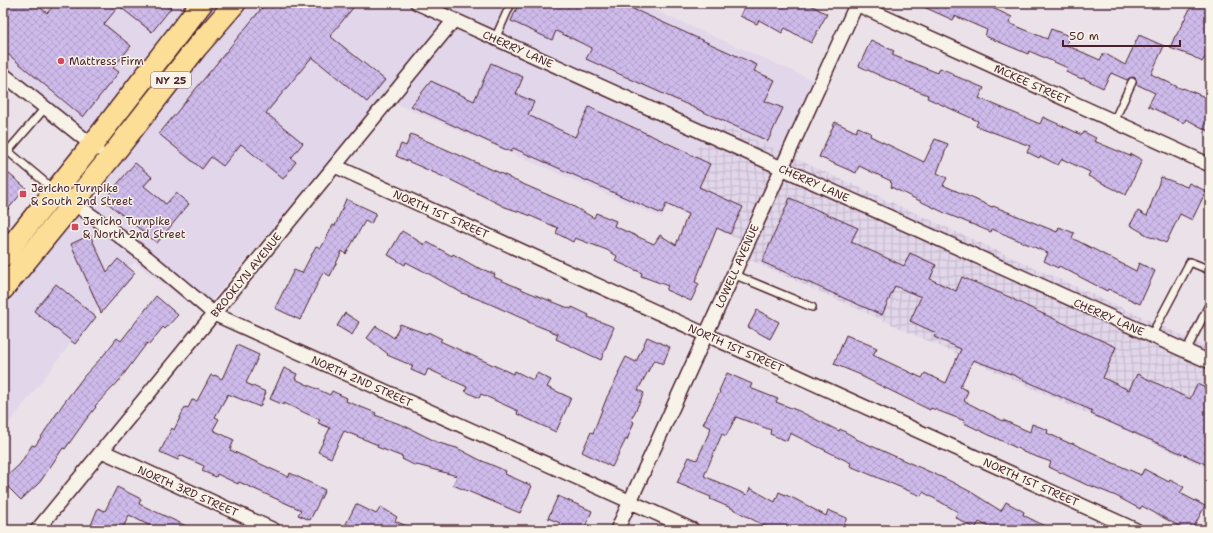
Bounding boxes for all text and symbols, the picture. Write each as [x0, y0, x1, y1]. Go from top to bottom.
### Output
scale bar [1063, 22, 1180, 48]
street label: CHERRY LANE [480, 27, 556, 72]
text: 50 m [1069, 28, 1099, 44]
place label: Mattress Firm [69, 54, 144, 69]
marker: Mattress Firm [56, 56, 66, 66]
street label: MCKEE STREET [992, 61, 1072, 108]
road number: NY 25 [151, 72, 191, 88]
street label: CHERRY LANE [776, 161, 852, 206]
place label: Jericho Turnpike & South 2nd Street [31, 181, 133, 209]
street label: NORTH 1ST STREET [391, 187, 491, 242]
marker: Jericho Turnpike & South 2nd Street [18, 189, 28, 199]
place label: Jericho Turnpike & North 2nd Street [83, 214, 186, 242]
marker: Jericho Turnpike & North 2nd Street [70, 222, 80, 232]
street label: LOWELL AVENUE [712, 222, 763, 311]
street label: BROOKLYN AVENUE [207, 230, 285, 321]
street label: CHERRY LANE [1071, 295, 1147, 340]
street label: NORTH 1ST STREET [686, 321, 786, 376]
street label: NORTH 2ND STREET [309, 352, 415, 411]
street label: NORTH 1ST STREET [981, 455, 1081, 510]
street label: NORTH 3RD STREET [135, 463, 241, 520]

